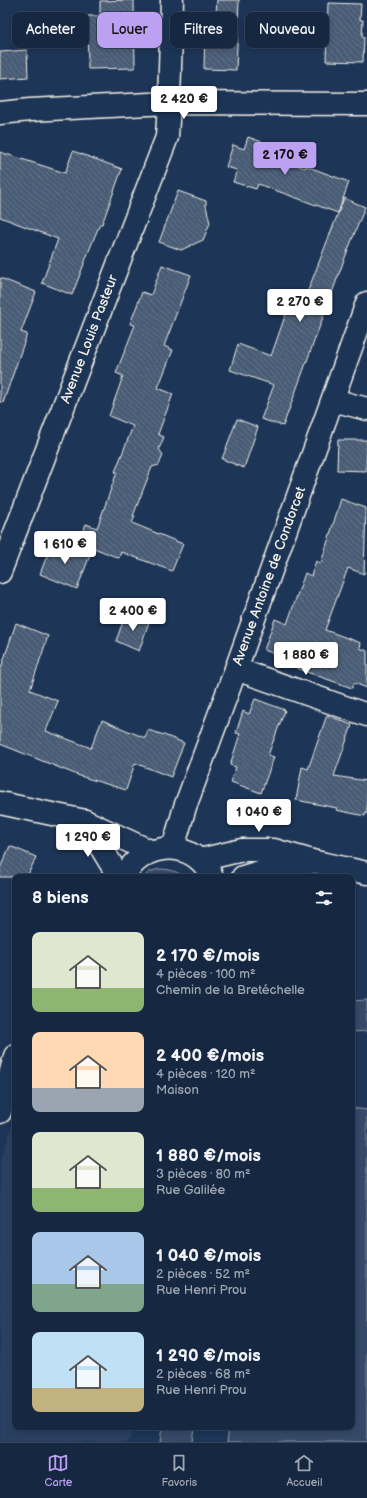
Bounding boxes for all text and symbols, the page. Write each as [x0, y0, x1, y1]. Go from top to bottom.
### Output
chip: Acheter [12, 12, 89, 48]
chip: Louer [97, 12, 162, 48]
chip: Filtres [170, 12, 237, 48]
chip: Nouveau [245, 12, 329, 48]
pin: 2 420 € [147, 86, 221, 120]
text: 2 420 € [160, 91, 208, 107]
pin: 2 170 € [248, 142, 322, 176]
text: 2 170 € [262, 147, 308, 163]
street label: Avenue Louis Pasteur [57, 272, 122, 406]
pin: 2 270 € [263, 289, 337, 323]
text: 2 270 € [276, 294, 324, 310]
street label: Avenue Antoine de Condorcet [229, 484, 310, 668]
pin: 1 610 € [28, 531, 102, 565]
text: 1 610 € [43, 536, 87, 552]
pin: 2 400 € [96, 598, 170, 632]
text: 2 400 € [109, 603, 157, 619]
pin: 1 880 € [269, 642, 343, 676]
text: 1 880 € [283, 647, 329, 663]
pin: 1 040 € [222, 799, 296, 833]
text: 1 040 € [236, 804, 282, 820]
pin: 1 290 € [51, 824, 125, 858]
text: 1 290 € [65, 829, 111, 845]
icon: filters [313, 887, 335, 909]
text: 8 biens [32, 888, 89, 908]
text: 2 170 €/mois [156, 946, 260, 966]
icon: home [64, 948, 112, 996]
text: 4 pièces · 100 m² [156, 966, 256, 982]
text: Chemin de la Bretéchelle [156, 982, 305, 998]
text: 2 400 €/mois [156, 1046, 264, 1066]
icon: home [64, 1048, 112, 1096]
text: 4 pièces · 120 m² [156, 1066, 256, 1082]
text: Maison [156, 1082, 199, 1098]
text: 1 880 €/mois [156, 1146, 261, 1166]
icon: home [64, 1148, 112, 1196]
text: 3 pièces · 80 m² [156, 1166, 251, 1182]
text: Rue Galilée [156, 1182, 225, 1198]
text: 1 040 €/mois [156, 1246, 261, 1266]
icon: home [64, 1248, 112, 1296]
text: 2 pièces · 52 m² [156, 1266, 250, 1282]
text: Rue Henri Prou [156, 1282, 247, 1298]
text: 1 290 €/mois [156, 1346, 261, 1366]
icon: home [64, 1348, 112, 1396]
text: 2 pièces · 68 m² [156, 1366, 251, 1382]
text: Rue Henri Prou [156, 1382, 247, 1398]
tab: Carte [45, 1452, 72, 1489]
tab: Favoris [161, 1452, 197, 1489]
tab: Accueil [287, 1452, 322, 1489]

